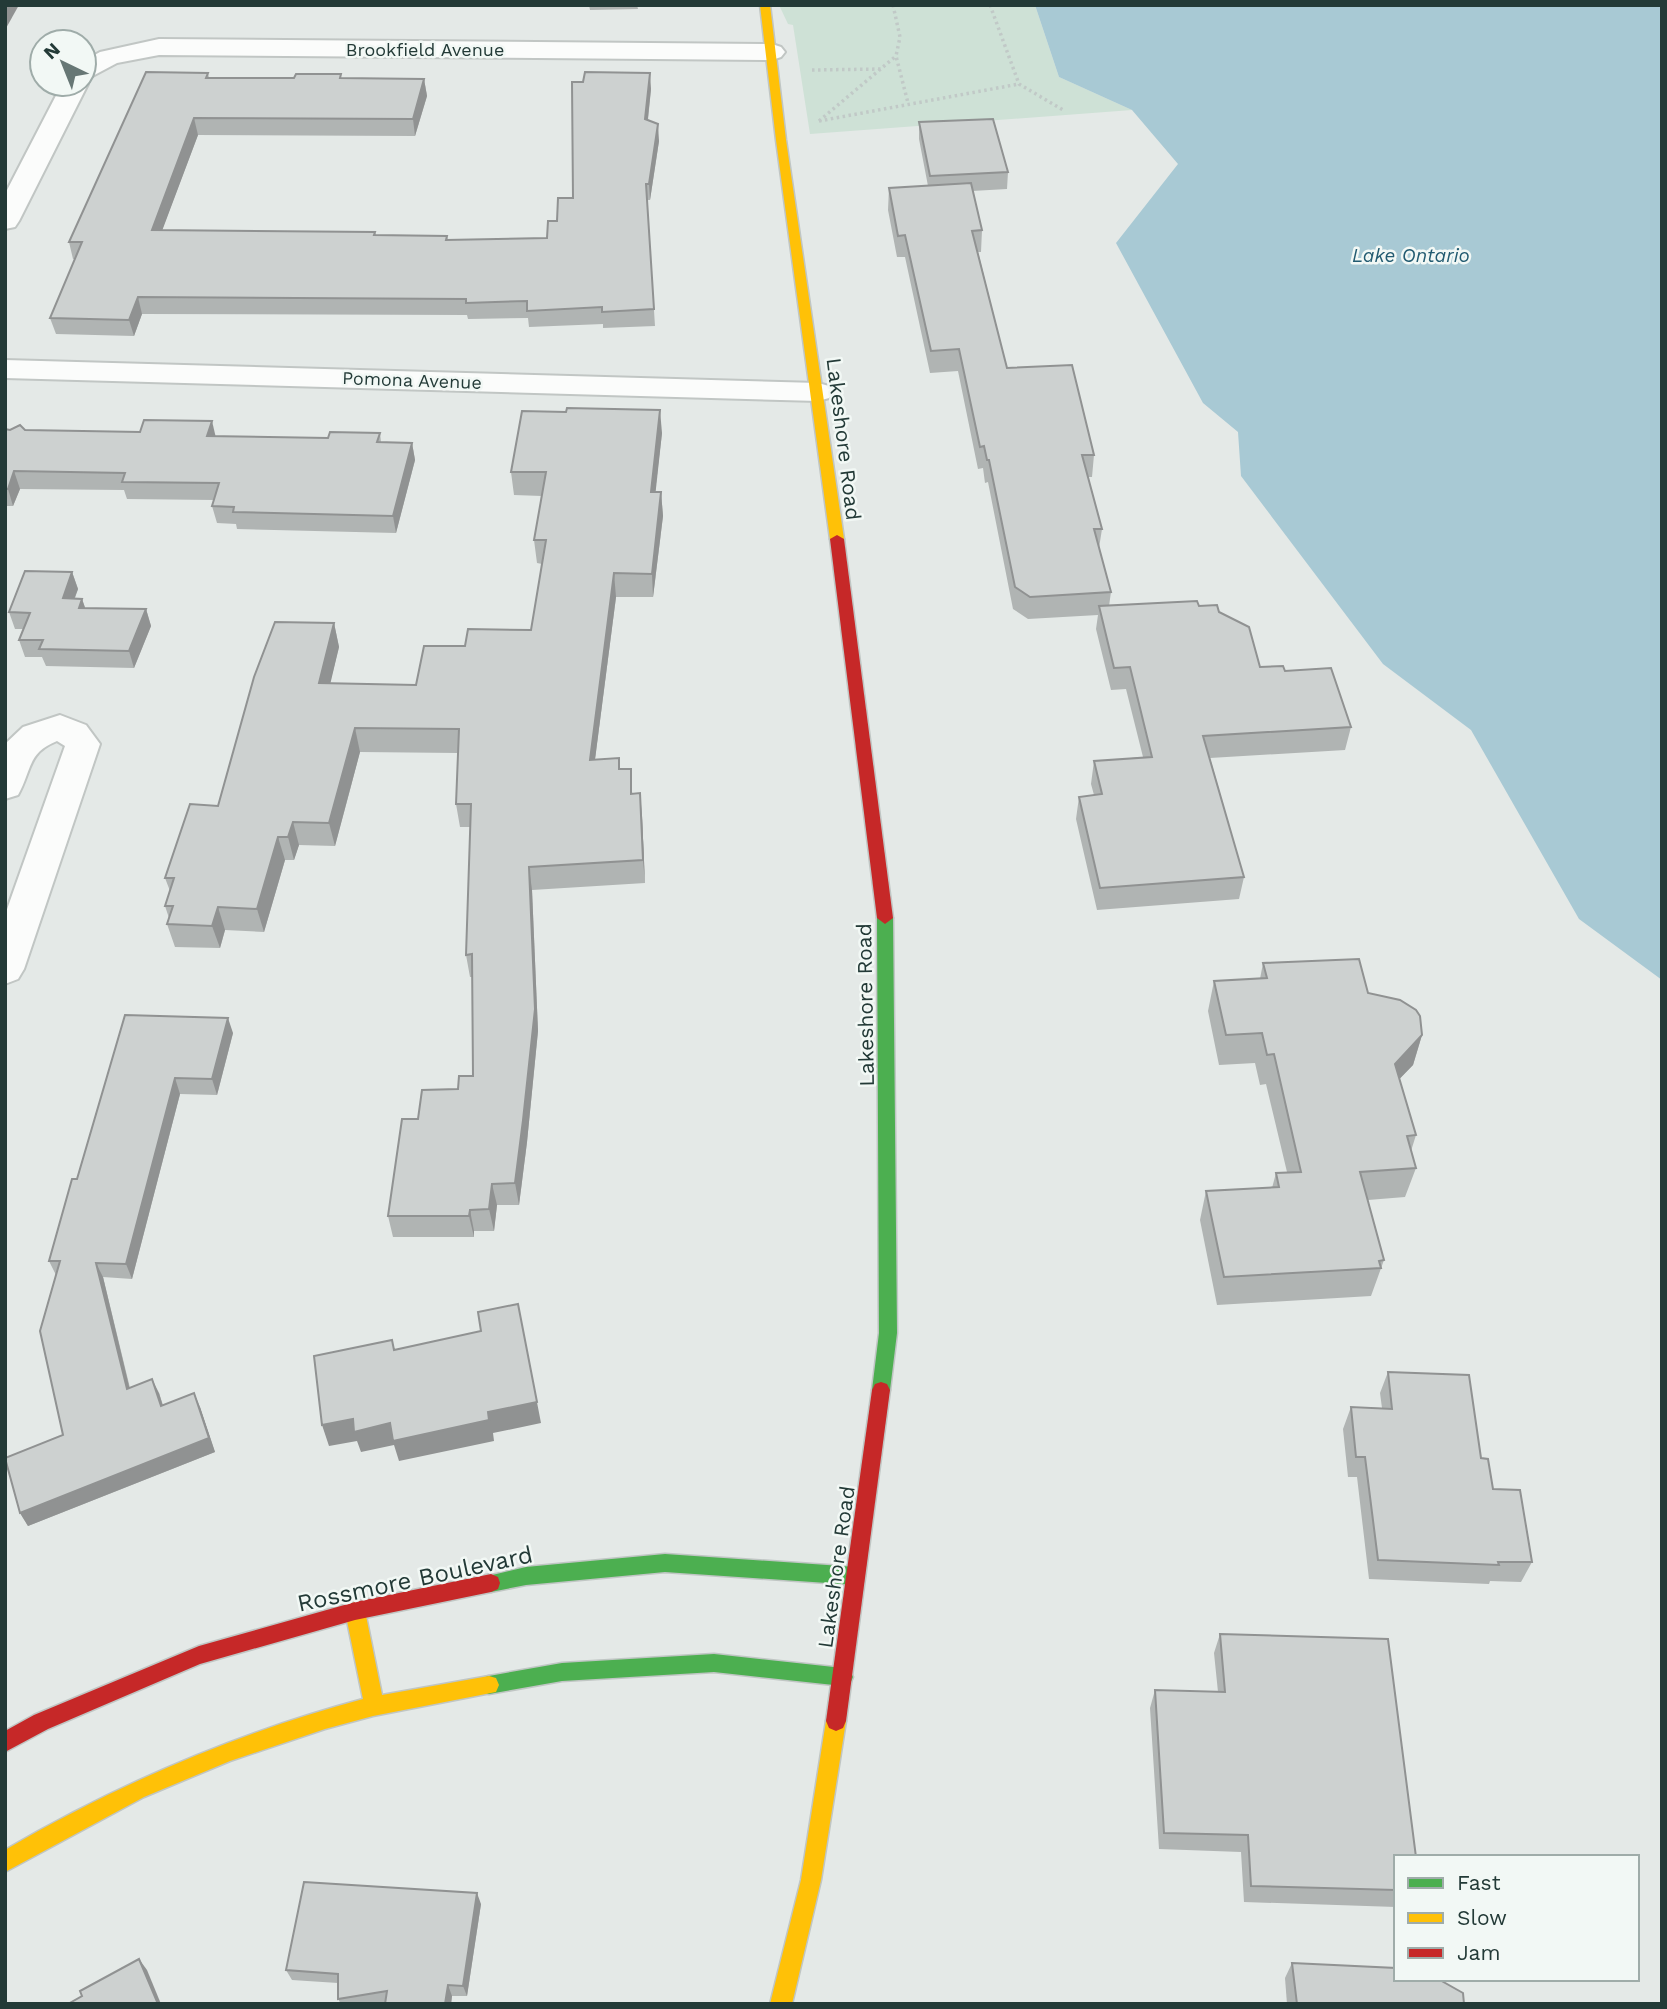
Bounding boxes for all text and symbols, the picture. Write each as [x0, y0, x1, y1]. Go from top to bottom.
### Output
north arrow [28, 28, 98, 98]
text: N [39, 38, 65, 64]
street label: Brookfield Avenue [346, 39, 504, 60]
water label: Lake Ontario [1352, 244, 1470, 267]
street label: Lakeshore Road [822, 356, 866, 522]
street label: Pomona Avenue [342, 367, 482, 393]
street label: Lakeshore Road [851, 923, 879, 1087]
street label: Lakeshore Road [812, 1484, 860, 1650]
street label: Rossmore Boulevard [295, 1540, 535, 1618]
legend [1394, 1855, 1639, 1981]
text: Fast [1457, 1870, 1501, 1895]
text: Slow [1457, 1905, 1507, 1930]
text: Jam [1457, 1940, 1500, 1965]

